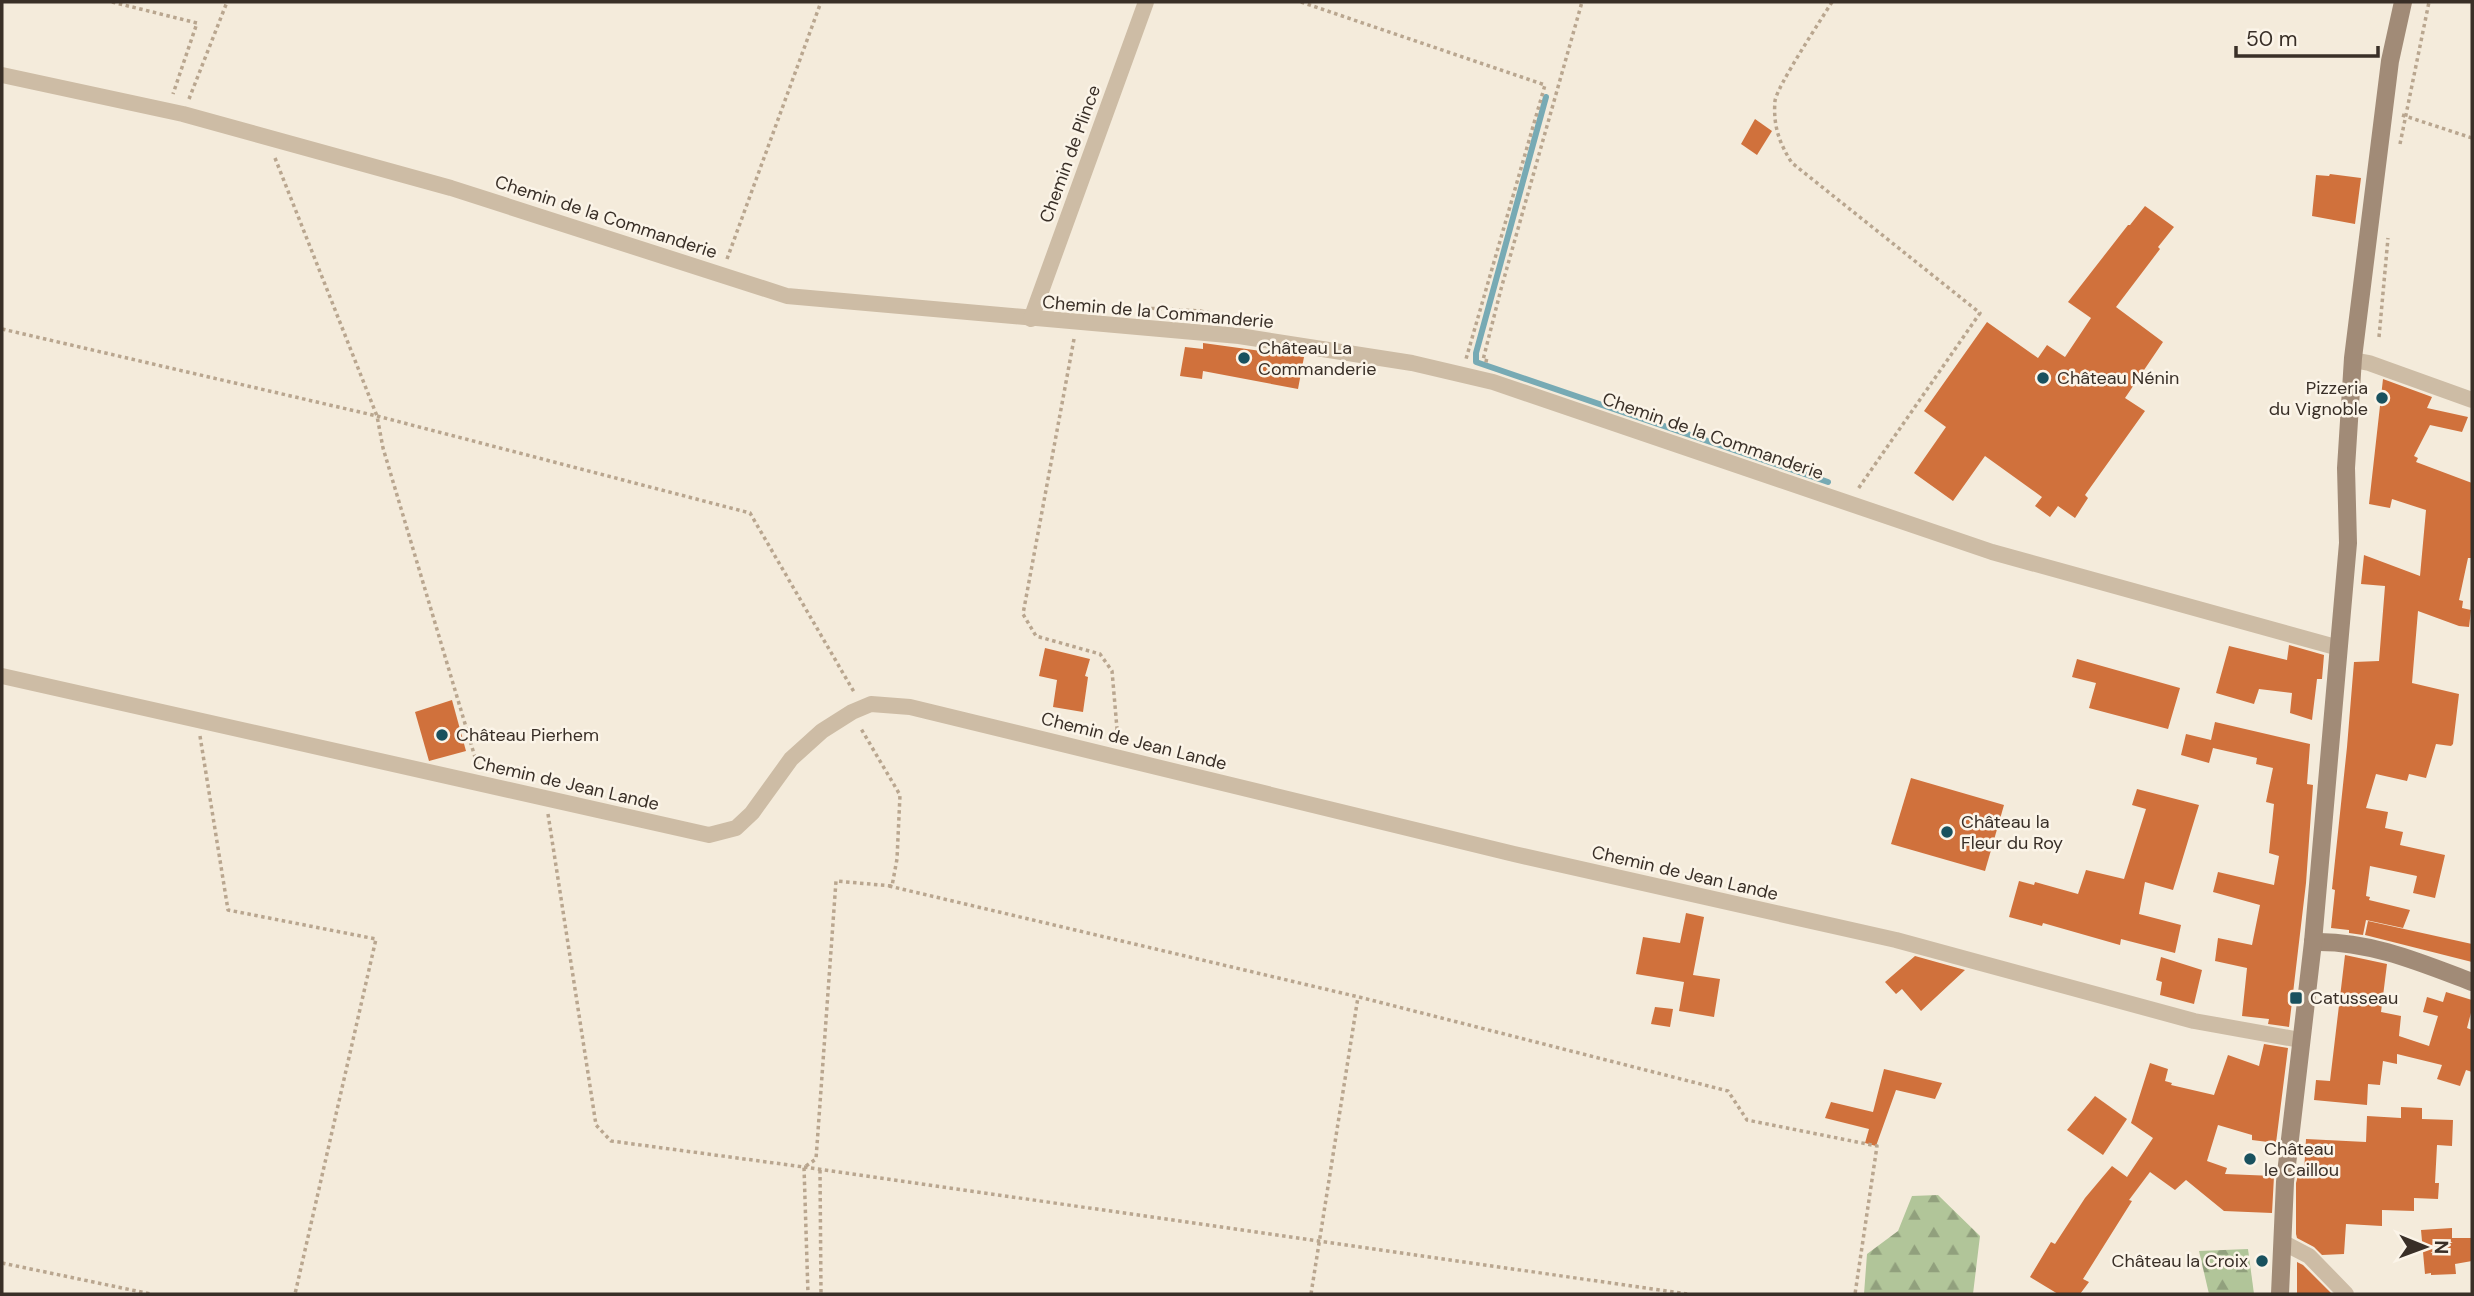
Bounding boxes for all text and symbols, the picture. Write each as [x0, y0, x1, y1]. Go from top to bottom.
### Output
scale bar [2236, 14, 2378, 58]
text: 50 m [2246, 25, 2297, 53]
street label: Chemin de Plince [1034, 82, 1106, 226]
street label: Chemin de la Commanderie [492, 170, 720, 264]
street label: Chemin de la Commanderie [1041, 290, 1275, 334]
place label: Château La Commanderie [1258, 336, 1377, 381]
marker: Château La Commanderie [1236, 350, 1252, 366]
place label: Château Nénin [2057, 366, 2179, 390]
marker: Château Nénin [2035, 370, 2051, 386]
place label: Pizzeria du Vignoble [2269, 376, 2368, 421]
street label: Chemin de la Commanderie [1599, 387, 1827, 485]
marker: Pizzeria du Vignoble [2374, 390, 2390, 406]
street label: Chemin de Jean Lande [1039, 706, 1229, 776]
place label: Château Pierhem [456, 723, 599, 747]
marker: Château Pierhem [434, 727, 450, 743]
street label: Chemin de Jean Lande [470, 750, 662, 816]
place label: Château la Fleur du Roy [1961, 810, 2063, 855]
marker: Château la Fleur du Roy [1939, 824, 1955, 840]
street label: Chemin de Jean Lande [1589, 840, 1781, 906]
place label: Catusseau [2310, 986, 2398, 1010]
marker: Catusseau [2288, 990, 2304, 1006]
place label: Château le Caillou [2264, 1137, 2339, 1182]
marker: Château le Caillou [2242, 1151, 2258, 1167]
north arrow [2390, 1212, 2460, 1282]
text: N [2429, 1240, 2454, 1254]
place label: Château la Croix [2112, 1249, 2248, 1273]
marker: Château la Croix [2254, 1253, 2270, 1269]

